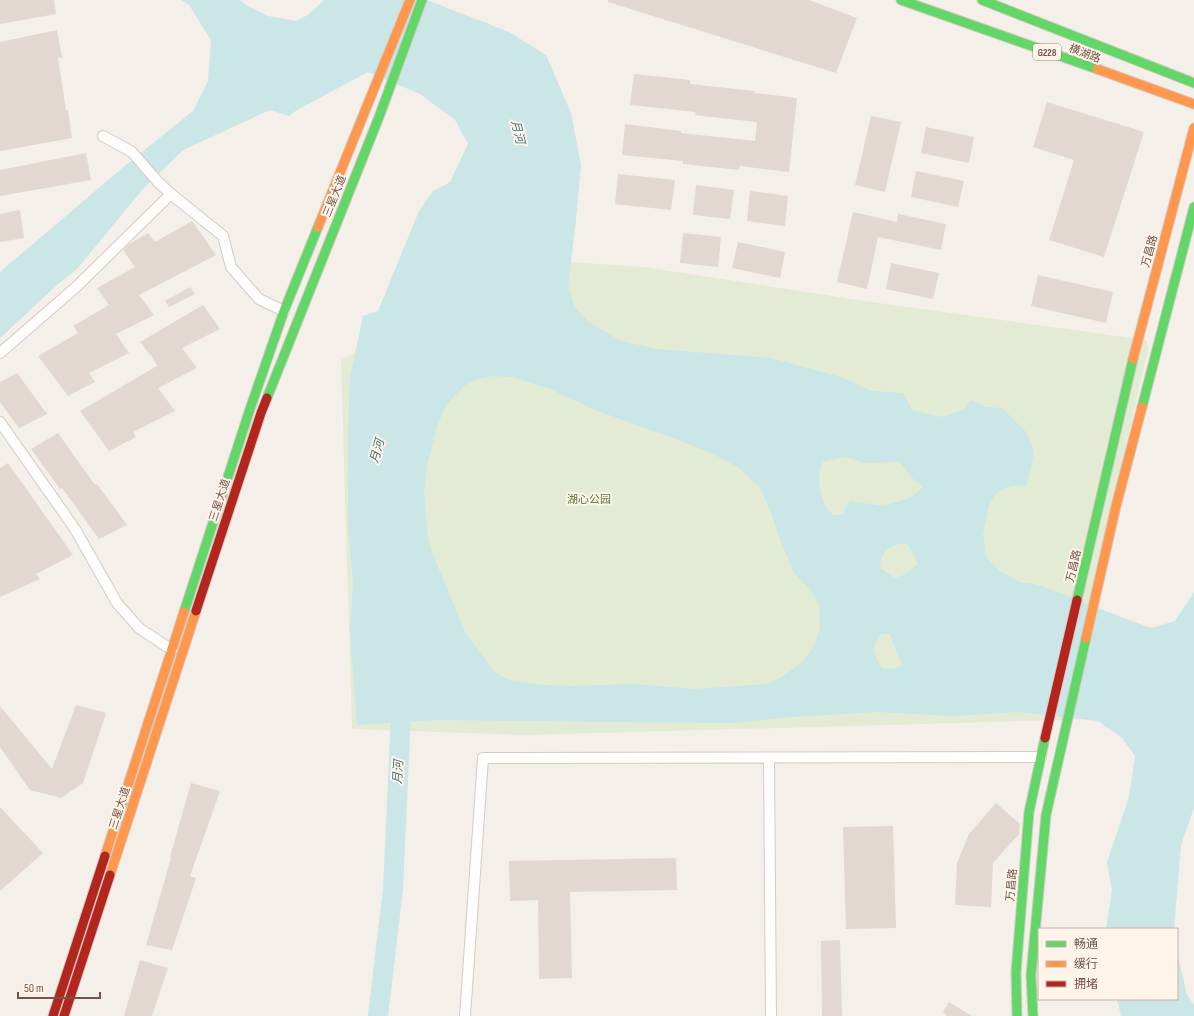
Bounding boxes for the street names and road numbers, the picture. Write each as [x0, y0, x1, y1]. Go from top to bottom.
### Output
street label: 横湖路 [1067, 42, 1103, 65]
road number: G228 [1033, 44, 1061, 60]
street label: 三星大道 [320, 173, 349, 219]
street label: 万昌路 [1139, 234, 1160, 269]
street label: 三星大道 [206, 477, 232, 523]
street label: 万昌路 [1063, 549, 1084, 584]
street label: 三星大道 [106, 785, 132, 831]
street label: 万昌路 [1004, 868, 1019, 902]

